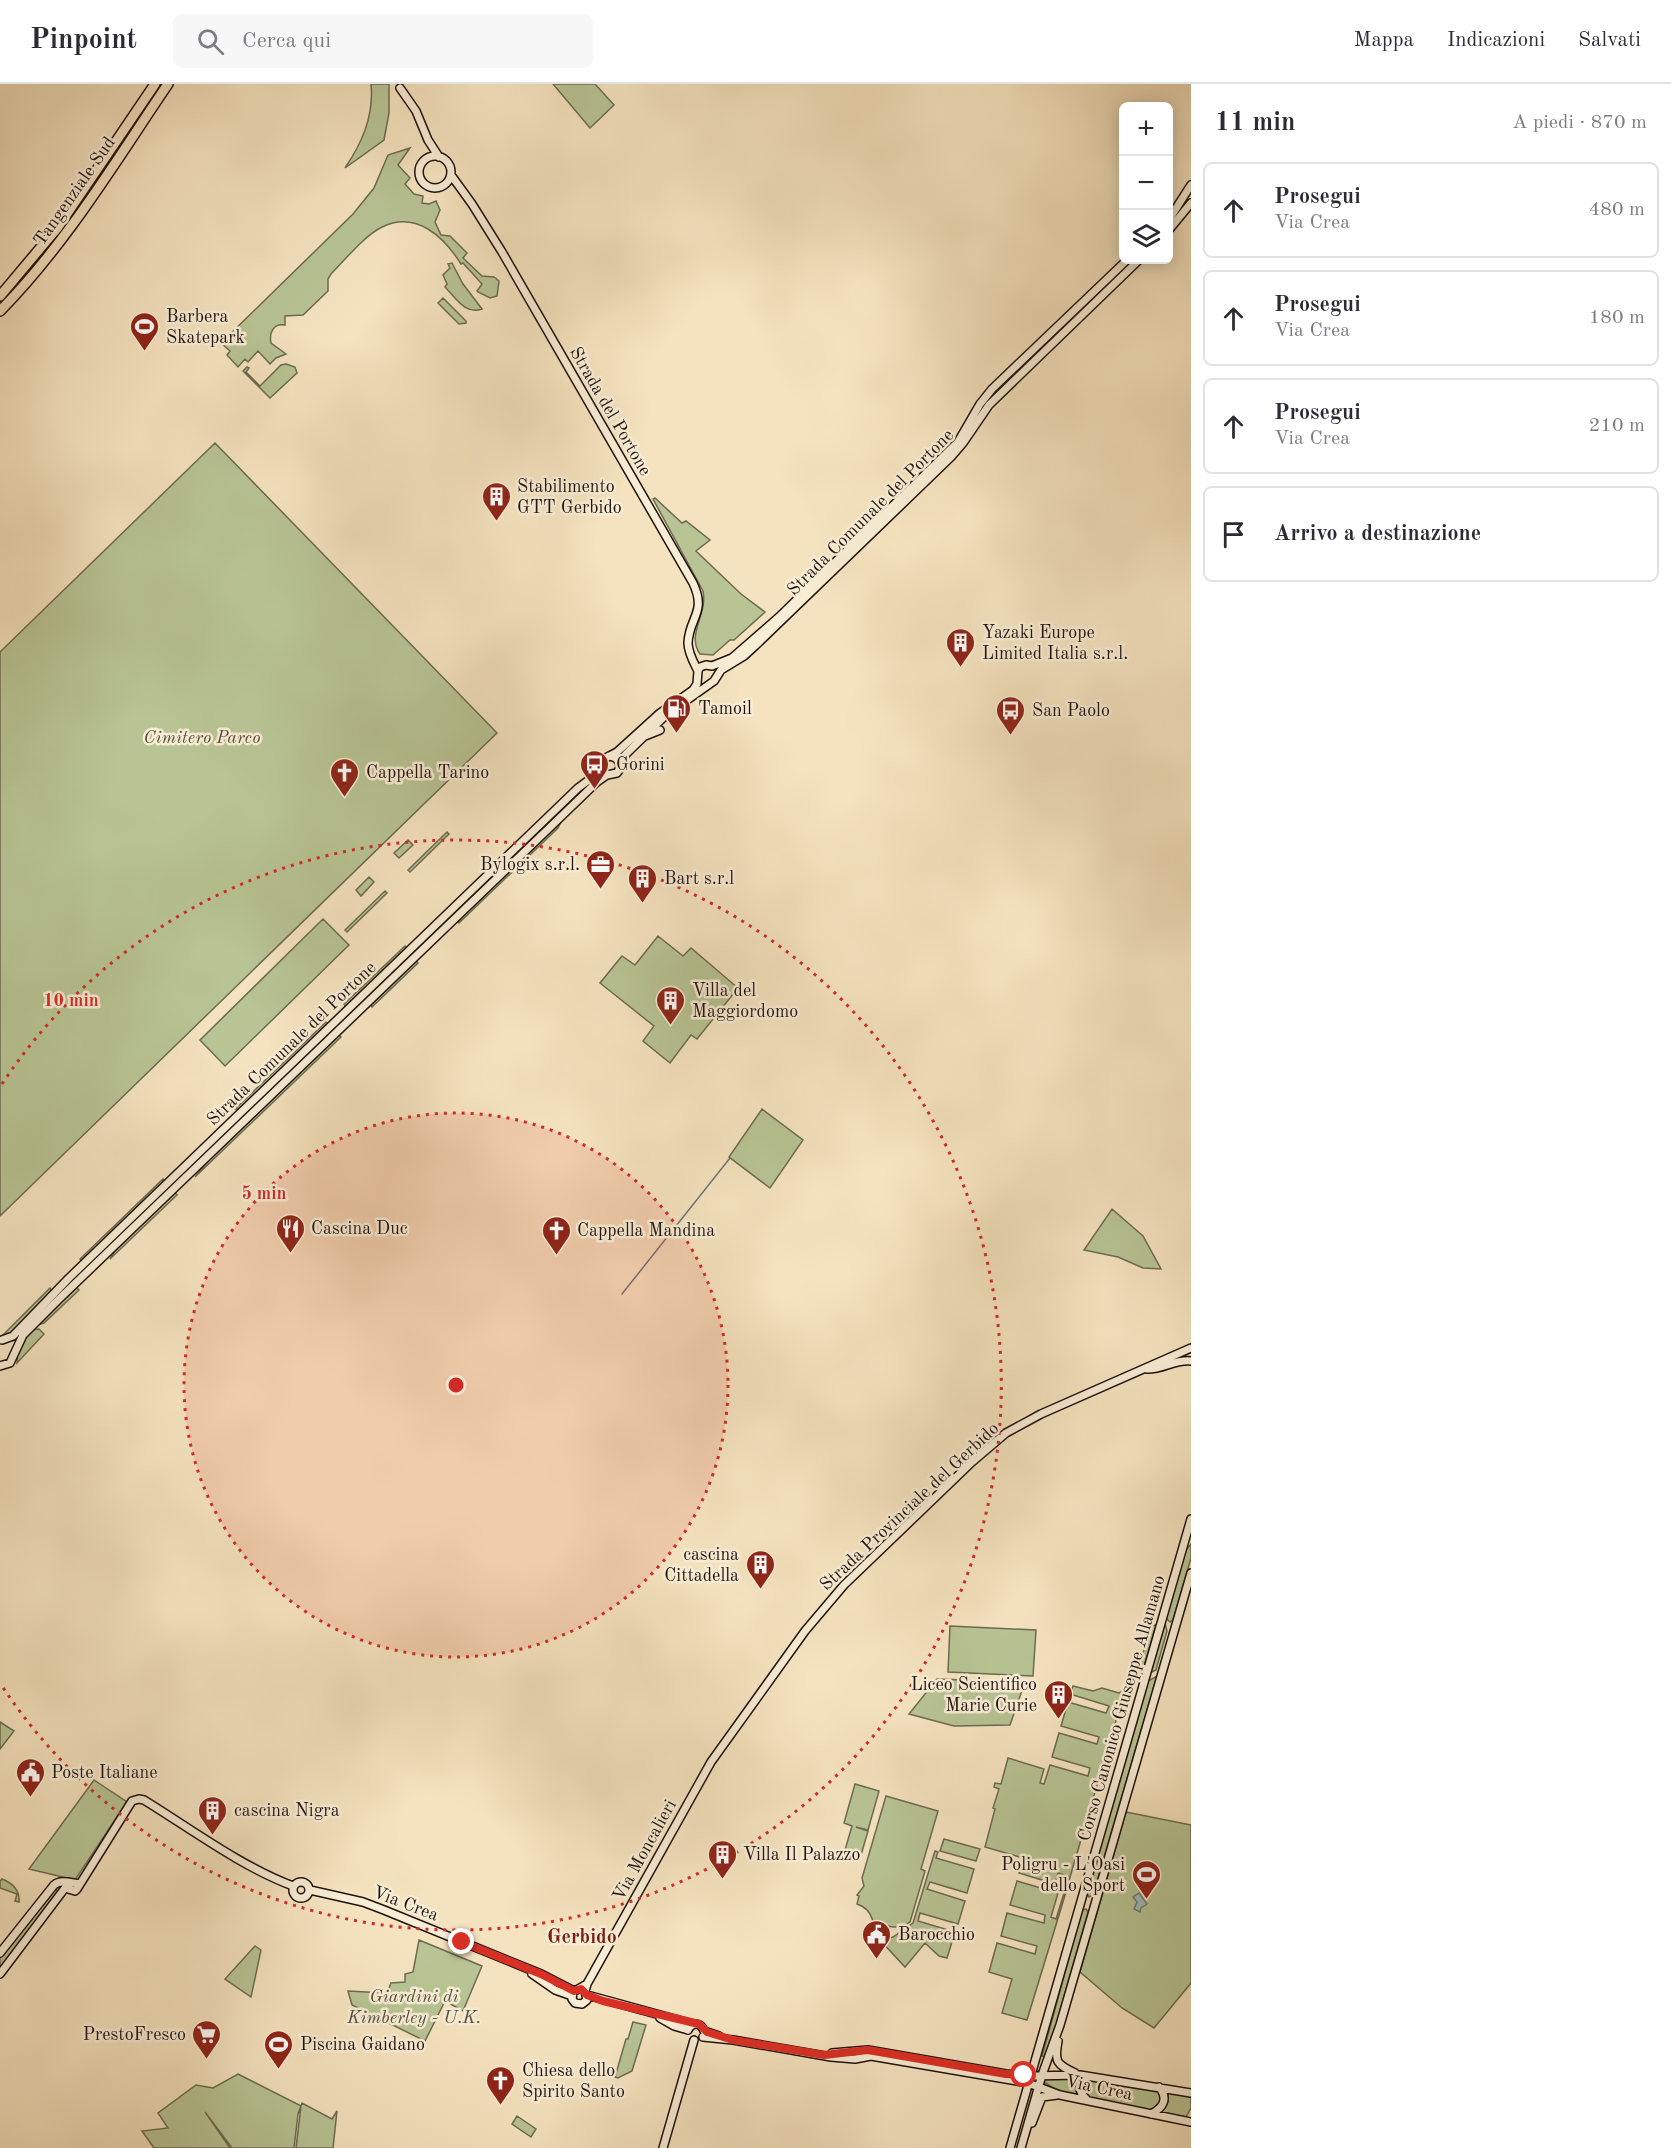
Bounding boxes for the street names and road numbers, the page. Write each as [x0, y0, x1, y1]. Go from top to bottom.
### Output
street label: Tangenziale Sud [31, 134, 119, 249]
street label: Strada del Portone [566, 344, 654, 479]
street label: Strada Comunale del Portone [784, 426, 957, 599]
street label: Strada Comunale del Portone [204, 958, 380, 1129]
street label: Strada Provinciale del Gerbido [817, 1419, 1003, 1594]
street label: Corso Canonico Giuseppe Allamano [1075, 1573, 1169, 1843]
street label: Via Moncalieri [610, 1797, 680, 1904]
street label: Via Crea [370, 1883, 441, 1925]
street label: Via Crea [1063, 2072, 1134, 2104]

